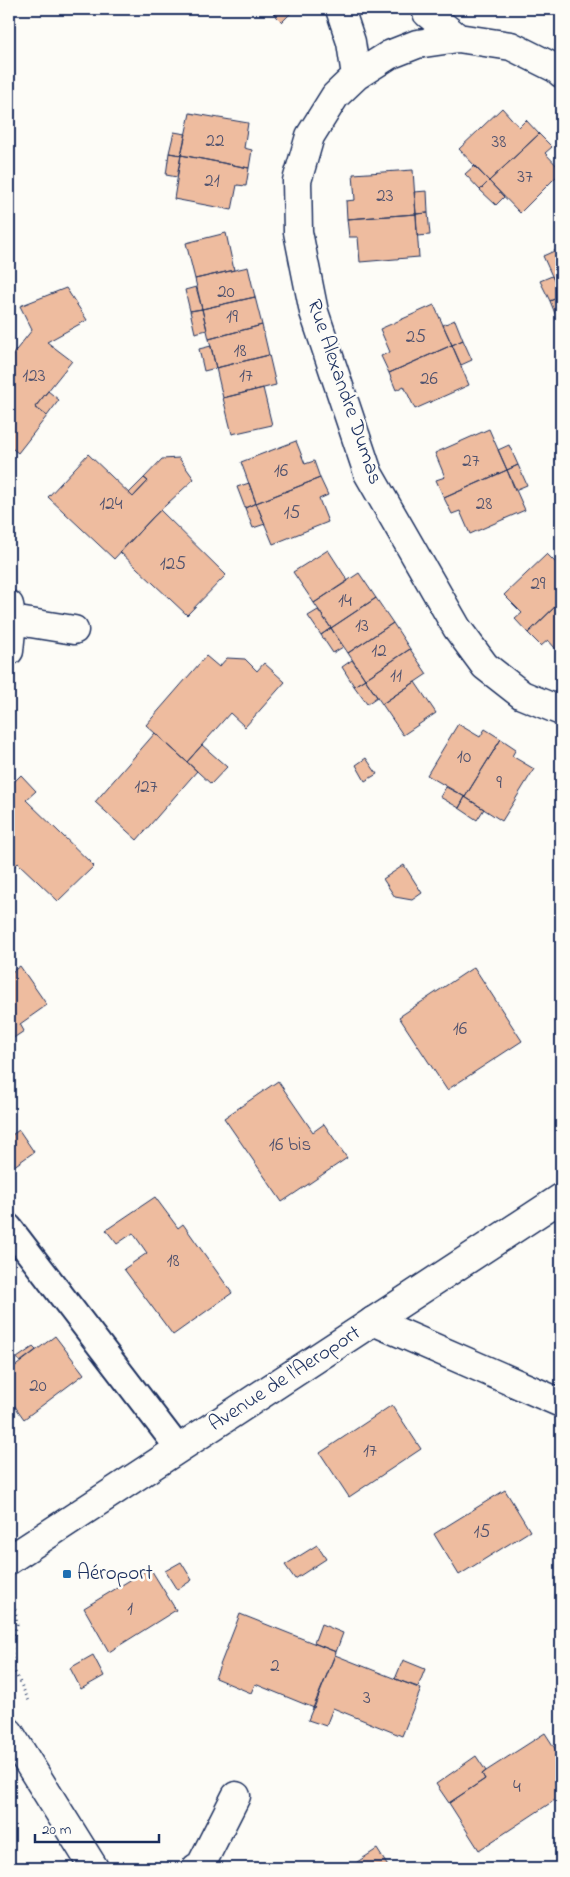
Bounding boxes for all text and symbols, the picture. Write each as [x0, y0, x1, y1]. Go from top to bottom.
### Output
house number: 22 [206, 128, 224, 155]
house number: 38 [492, 129, 506, 156]
house number: 37 [517, 164, 533, 191]
house number: 21 [204, 168, 220, 195]
house number: 23 [376, 183, 394, 210]
house number: 20 [217, 279, 235, 306]
street label: Rue Alexandre Dumas [298, 295, 390, 489]
house number: 19 [226, 304, 238, 331]
house number: 25 [406, 324, 426, 351]
house number: 18 [233, 338, 247, 365]
house number: 123 [22, 363, 46, 390]
house number: 17 [239, 363, 253, 390]
house number: 26 [420, 366, 438, 393]
house number: 27 [462, 448, 480, 475]
house number: 16 [274, 458, 288, 485]
house number: 124 [99, 491, 123, 518]
house number: 28 [476, 491, 492, 518]
house number: 15 [284, 500, 301, 527]
house number: 125 [160, 551, 186, 578]
house number: 29 [530, 571, 546, 598]
house number: 14 [338, 588, 352, 615]
house number: 13 [355, 613, 369, 640]
house number: 12 [371, 638, 387, 665]
house number: 11 [390, 663, 402, 690]
house number: 10 [457, 744, 471, 771]
house number: 9 [496, 770, 502, 797]
house number: 127 [134, 774, 158, 801]
house number: 16 [453, 1016, 467, 1043]
house number: 16 bis [269, 1132, 311, 1159]
house number: 18 [166, 1248, 180, 1275]
street label: Avenue de l'Aeroport [203, 1319, 367, 1439]
house number: 20 [29, 1373, 47, 1400]
house number: 17 [363, 1438, 377, 1465]
house number: 15 [474, 1519, 491, 1546]
place label: Aéroport [77, 1559, 153, 1589]
marker: Aéroport [61, 1568, 73, 1580]
house number: 1 [127, 1596, 133, 1623]
house number: 2 [270, 1653, 280, 1680]
house number: 3 [363, 1685, 371, 1712]
house number: 4 [513, 1774, 521, 1801]
scale bar [35, 1812, 159, 1844]
text: 20 m [42, 1819, 72, 1841]

